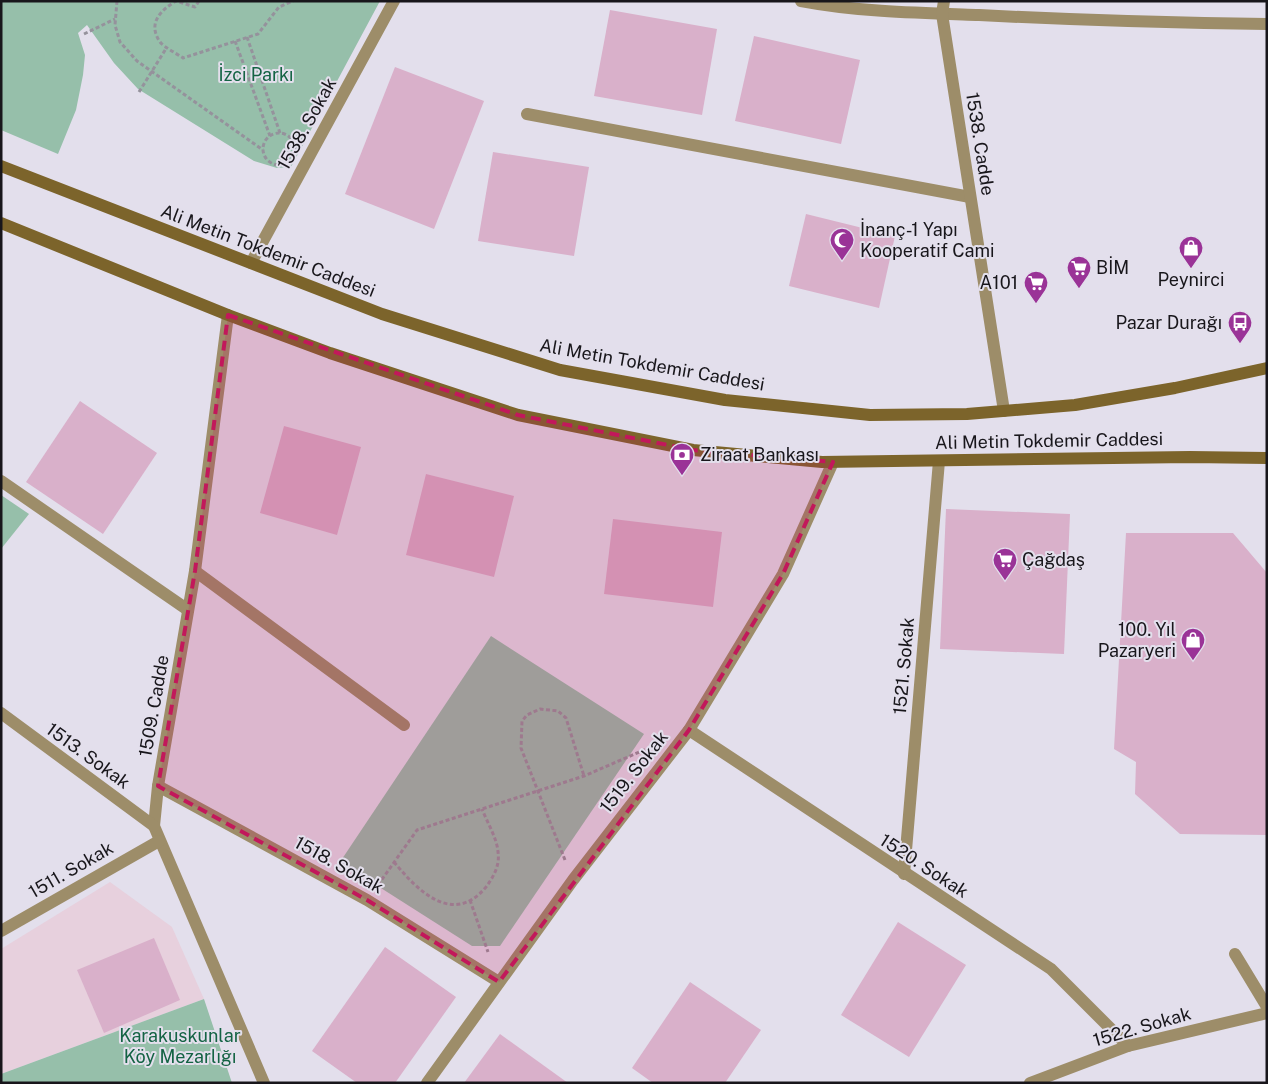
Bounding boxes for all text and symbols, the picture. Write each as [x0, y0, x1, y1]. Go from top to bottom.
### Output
park label: İzci Parkı [219, 63, 293, 85]
street label: 1538. Sokak [273, 74, 341, 174]
street label: 1538. Cadde [962, 91, 999, 197]
street label: Ali Metin Tokdemir Caddesi [158, 200, 378, 301]
place label: İnanç-1 Yapı Kooperatif Cami [860, 218, 995, 261]
mosque icon: İnanç-1 Yapı Kooperatif Cami [829, 227, 855, 261]
shop icon: Peynirci [1178, 235, 1204, 269]
supermarket icon: BİM [1066, 255, 1092, 289]
place label: BİM [1096, 256, 1129, 278]
place label: Peynirci [1158, 269, 1224, 290]
supermarket icon: A101 [1023, 270, 1049, 304]
place label: A101 [980, 272, 1018, 293]
bus stop icon: Pazar Durağı [1227, 310, 1253, 344]
place label: Pazar Durağı [1115, 312, 1222, 333]
street label: Ali Metin Tokdemir Caddesi [538, 334, 766, 395]
street label: Ali Metin Tokdemir Caddesi [935, 428, 1163, 453]
bank icon: Ziraat Bankası [669, 442, 695, 476]
place label: Ziraat Bankası [700, 444, 819, 465]
supermarket icon: Çağdaş [992, 547, 1018, 581]
place label: Çağdaş [1022, 549, 1085, 570]
street label: 1521. Sokak [889, 617, 918, 715]
place label: 100. Yıl Pazaryeri [1098, 619, 1176, 661]
shop icon: 100. Yıl Pazaryeri [1180, 627, 1206, 661]
street label: 1509. Cadde [134, 653, 173, 759]
street label: 1513. Sokak [42, 718, 134, 793]
street label: 1519. Sokak [595, 727, 672, 817]
street label: 1520. Sokak [876, 829, 972, 902]
street label: 1518. Sokak [291, 832, 387, 898]
street label: 1511. Sokak [25, 837, 117, 902]
street label: 1522. Sokak [1091, 1003, 1193, 1051]
park label: Karakuskunlar Köy Mezarlığı [119, 1025, 241, 1067]

